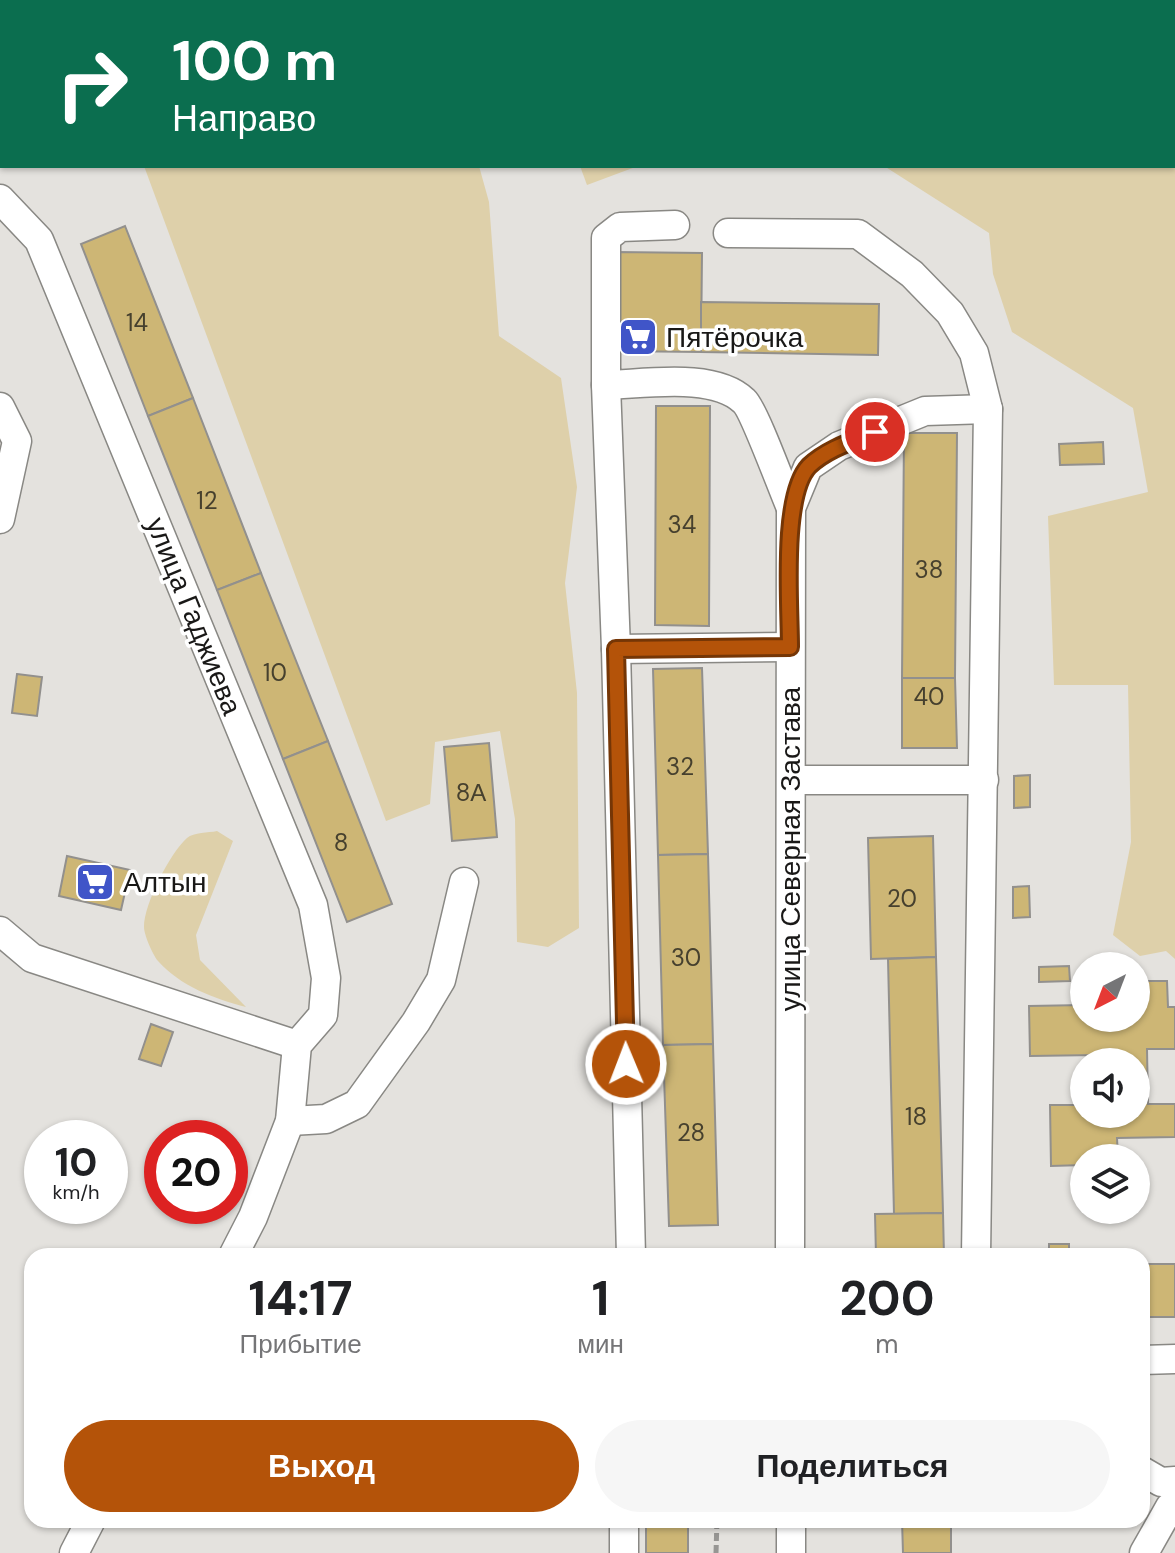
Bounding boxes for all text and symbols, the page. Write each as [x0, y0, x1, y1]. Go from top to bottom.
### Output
text: 100 m [172, 24, 337, 97]
icon: right [40, 32, 144, 136]
text: Направо [172, 95, 316, 142]
house number: 14 [126, 307, 148, 338]
supermarket icon: Пятёрочка [617, 316, 659, 358]
place label: Пятёрочка [666, 319, 804, 356]
pin [841, 398, 909, 466]
icon: arrive [853, 410, 897, 454]
house number: 12 [196, 485, 218, 516]
house number: 34 [668, 509, 696, 540]
street label: улица Гаджиева [138, 512, 251, 721]
house number: 38 [915, 554, 943, 585]
house number: 10 [263, 657, 287, 688]
house number: 40 [914, 681, 944, 712]
street label: улица Северная Застава [772, 686, 809, 1011]
house number: 32 [666, 751, 694, 782]
house number: 8А [456, 777, 486, 808]
house number: 8 [334, 827, 348, 858]
supermarket icon: Алтын [74, 861, 116, 903]
place label: Алтын [123, 864, 206, 901]
house number: 20 [887, 883, 917, 914]
house number: 30 [671, 942, 701, 973]
north arrow [1070, 952, 1150, 1032]
map controls [1070, 952, 1150, 1224]
position arrow [584, 1022, 668, 1106]
button: sound [1070, 1048, 1150, 1128]
house number: 18 [905, 1101, 927, 1132]
house number: 28 [677, 1117, 705, 1148]
speed limit sign: 20 [144, 1120, 248, 1224]
text: 10 [55, 1136, 97, 1188]
button: layers [1070, 1144, 1150, 1224]
text: km/h [52, 1179, 100, 1205]
text: 14:17 [249, 1267, 353, 1330]
text: 1 [592, 1267, 609, 1330]
text: 200 [839, 1267, 934, 1330]
text: Прибытие [239, 1327, 362, 1361]
text: мин [577, 1327, 624, 1361]
text: m [875, 1327, 899, 1361]
button: Выход [64, 1420, 579, 1512]
button: Поделиться [595, 1420, 1110, 1512]

